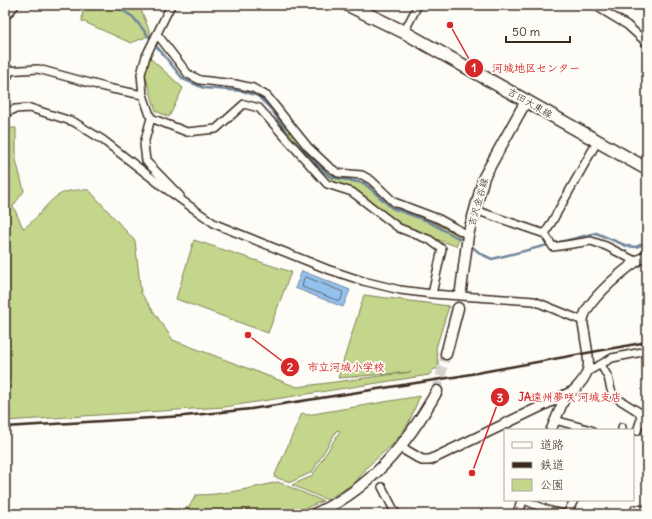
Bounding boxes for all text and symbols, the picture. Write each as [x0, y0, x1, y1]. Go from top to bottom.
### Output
scale bar [506, 18, 570, 44]
text: 50 m [512, 24, 541, 39]
callout: 河城地区センター [464, 56, 588, 79]
text: 1 [472, 60, 476, 75]
text: 河城地区センター [492, 61, 580, 75]
street label: 吉田大東線 [505, 85, 555, 121]
street label: 吉沢金谷線 [465, 176, 491, 228]
callout: 市立河城小学校 [280, 356, 393, 379]
text: 2 [287, 359, 294, 374]
text: 市立河城小学校 [308, 360, 385, 374]
callout: JA遠州夢咲 河城支店 [490, 386, 629, 409]
text: 3 [497, 390, 504, 405]
text: JA遠州夢咲 河城支店 [518, 390, 622, 404]
legend [504, 429, 634, 501]
text: 道路 [540, 437, 564, 452]
text: 鉄道 [540, 457, 564, 472]
text: 公園 [540, 477, 564, 492]

